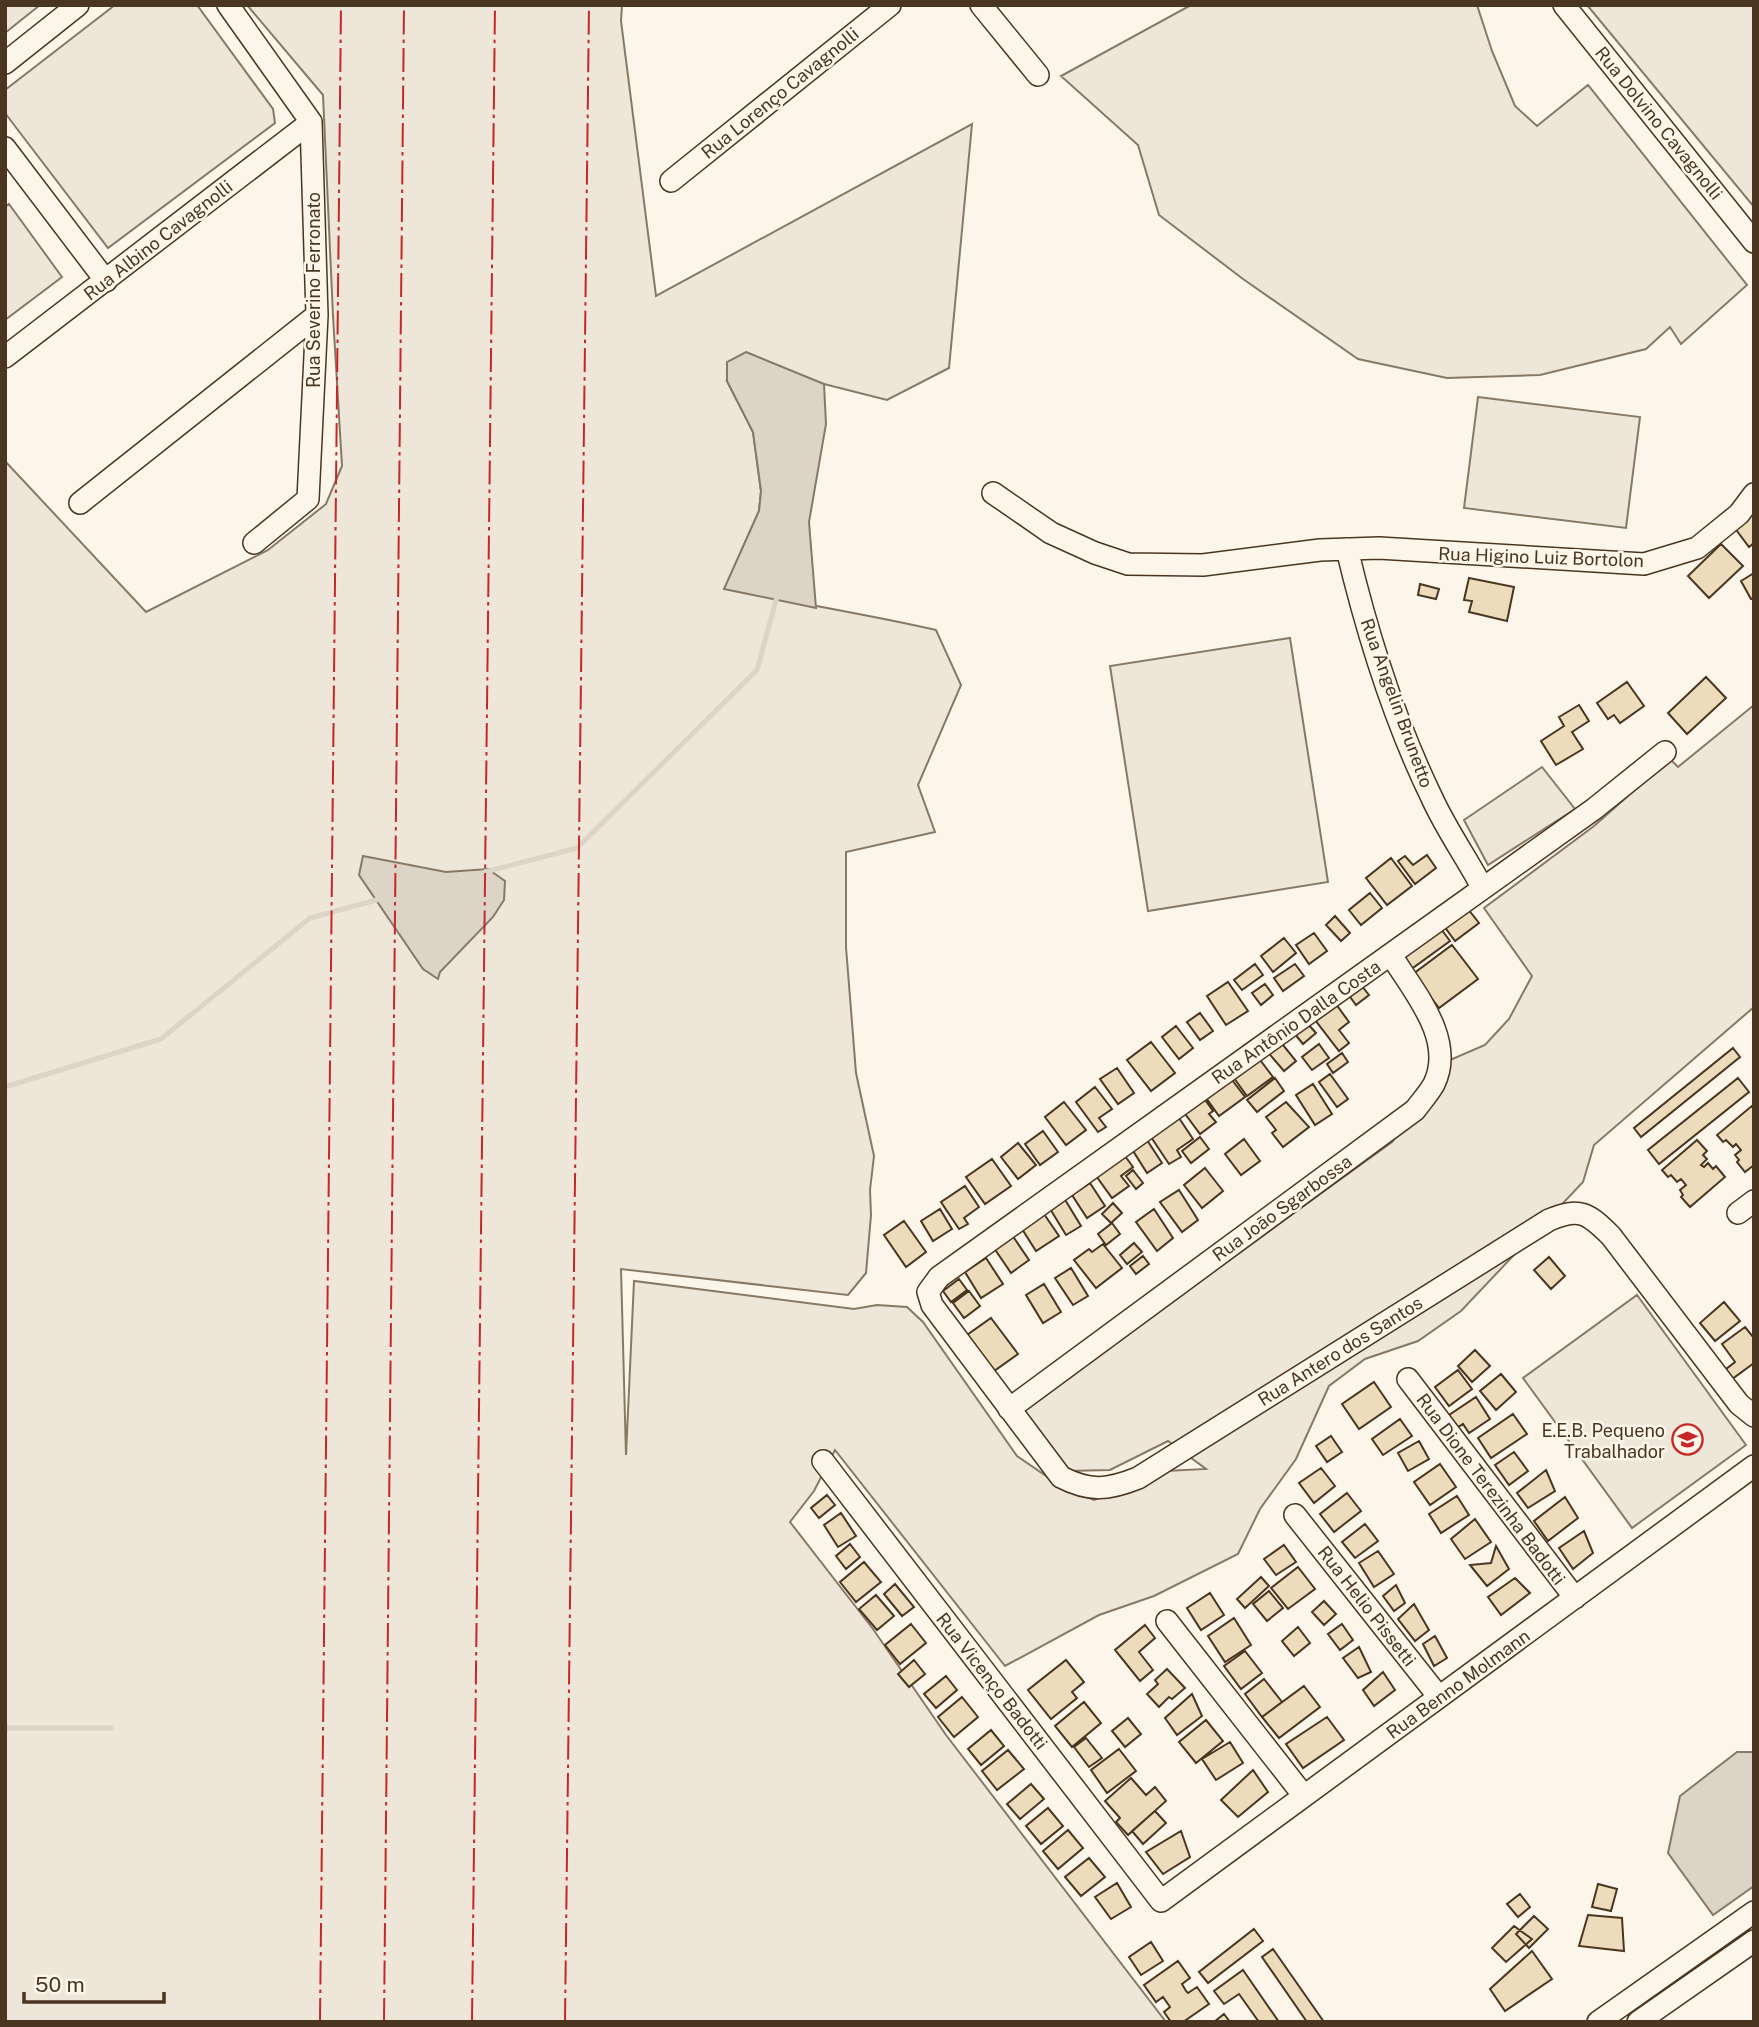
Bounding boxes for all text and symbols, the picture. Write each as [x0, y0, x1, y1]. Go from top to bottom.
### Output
street label: Rua Lorenço Cavagnolli [697, 23, 863, 163]
street label: Rua Dolvino Cavagnolli [1591, 42, 1727, 204]
street label: Rua Albino Cavagnolli [80, 176, 236, 304]
street label: Rua Severino Ferronato [303, 192, 324, 388]
street label: Rua Higino Luiz Bortolon [1438, 543, 1644, 571]
street label: Rua Angelin Brunetto [1357, 615, 1437, 791]
street label: Rua Antônio Dalla Costa [1207, 956, 1385, 1088]
street label: Rua João Sgarbossa [1208, 1150, 1356, 1266]
street label: Rua Antero dos Santos [1254, 1292, 1426, 1410]
street label: Rua Dione Terezinha Badotti [1412, 1389, 1570, 1589]
place label: E.E.B. Pequeno Trabalhador [1542, 1420, 1665, 1462]
school or university icon: E.E.B. Pequeno Trabalhador [1671, 1423, 1705, 1457]
street label: Rua Helio Pissetti [1314, 1542, 1420, 1670]
street label: Rua Vicenço Badotti [932, 1609, 1052, 1753]
street label: Rua Benno Molmann [1382, 1625, 1534, 1743]
scale bar [24, 1960, 164, 2004]
text: 50 m [35, 1972, 85, 1997]

